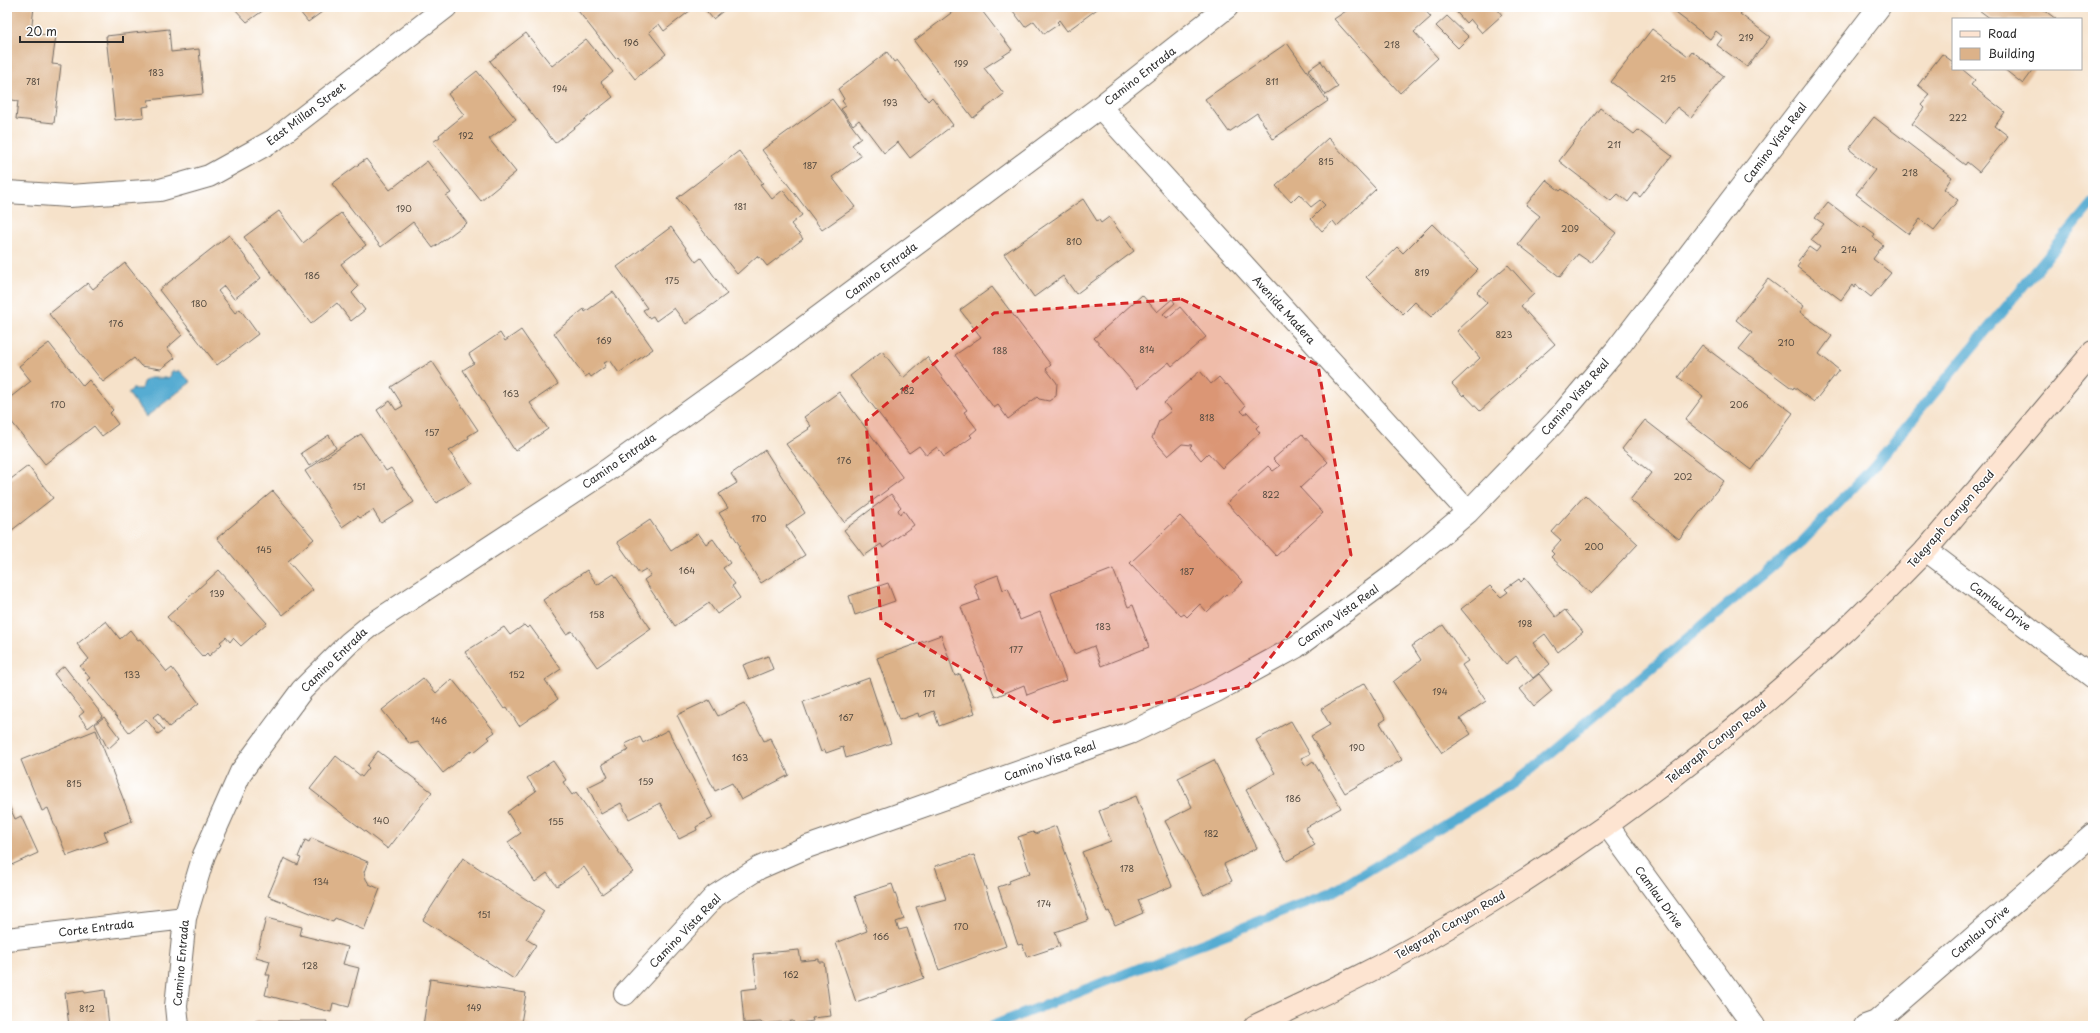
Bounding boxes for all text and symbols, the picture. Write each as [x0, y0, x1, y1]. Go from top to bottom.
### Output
scale bar [20, 18, 123, 44]
legend [1952, 18, 2082, 70]
text: 20 m [26, 22, 57, 40]
text: Road [1988, 24, 2017, 42]
house number: 219 [1738, 30, 1754, 44]
house number: 196 [623, 35, 639, 49]
house number: 218 [1384, 37, 1400, 51]
street label: Camino Entrada [1100, 42, 1179, 109]
text: Building [1988, 44, 2035, 62]
house number: 199 [954, 56, 969, 70]
house number: 183 [148, 65, 164, 79]
house number: 215 [1660, 71, 1676, 85]
house number: 781 [26, 74, 40, 88]
house number: 811 [1265, 74, 1279, 88]
street label: East Millan Street [262, 78, 349, 149]
house number: 194 [552, 81, 568, 95]
house number: 193 [882, 95, 898, 109]
street label: Camino Vista Real [1739, 99, 1811, 187]
house number: 222 [1949, 110, 1967, 124]
house number: 192 [458, 128, 474, 142]
house number: 211 [1607, 137, 1621, 151]
house number: 815 [1318, 154, 1334, 168]
house number: 187 [803, 158, 817, 172]
house number: 218 [1902, 165, 1918, 179]
house number: 181 [734, 199, 746, 213]
house number: 190 [396, 201, 412, 215]
house number: 209 [1561, 221, 1579, 235]
house number: 810 [1066, 234, 1082, 248]
street label: Camino Entrada [841, 238, 921, 304]
house number: 214 [1841, 242, 1857, 256]
house number: 819 [1415, 265, 1429, 279]
house number: 186 [304, 268, 320, 282]
street label: Avenida Madera [1249, 272, 1320, 348]
house number: 175 [665, 273, 680, 287]
house number: 180 [191, 296, 208, 310]
house number: 176 [108, 316, 124, 330]
house number: 823 [1495, 327, 1513, 341]
house number: 169 [596, 333, 612, 347]
house number: 210 [1778, 335, 1795, 349]
house number: 814 [1139, 342, 1155, 356]
house number: 188 [992, 343, 1008, 357]
street label: Camino Vista Real [1536, 354, 1613, 439]
house number: 182 [899, 383, 915, 397]
house number: 163 [503, 386, 519, 400]
house number: 170 [50, 397, 66, 411]
house number: 206 [1730, 397, 1748, 411]
house number: 818 [1199, 410, 1215, 424]
house number: 157 [425, 425, 439, 439]
street label: Camino Entrada [578, 429, 659, 492]
house number: 176 [836, 453, 852, 467]
street label: Telegraph Canyon Road [1903, 466, 1998, 571]
house number: 202 [1674, 469, 1692, 483]
house number: 151 [352, 479, 366, 493]
house number: 822 [1262, 487, 1280, 501]
house number: 170 [751, 511, 767, 525]
house number: 200 [1584, 539, 1604, 553]
house number: 145 [256, 542, 272, 556]
house number: 164 [679, 563, 695, 577]
house number: 187 [1180, 564, 1194, 578]
street label: Camlau Drive [1966, 577, 2035, 634]
street label: Camino Vista Real [1293, 580, 1382, 651]
house number: 139 [209, 586, 225, 600]
house number: 158 [589, 607, 605, 621]
house number: 198 [1518, 616, 1532, 630]
house number: 183 [1095, 619, 1111, 633]
street label: Camino Entrada [297, 623, 371, 696]
house number: 177 [1009, 642, 1023, 656]
house number: 133 [124, 667, 140, 681]
house number: 152 [509, 667, 525, 681]
house number: 194 [1432, 684, 1448, 698]
house number: 171 [923, 686, 935, 700]
street label: Telegraph Canyon Road [1662, 696, 1770, 788]
house number: 167 [839, 710, 854, 724]
house number: 146 [431, 713, 447, 727]
street label: Camino Vista Real [1001, 736, 1098, 785]
house number: 190 [1349, 740, 1365, 754]
house number: 163 [732, 750, 748, 764]
house number: 159 [638, 774, 654, 788]
house number: 815 [66, 776, 82, 790]
house number: 186 [1285, 791, 1301, 805]
house number: 140 [373, 813, 390, 827]
house number: 155 [548, 814, 564, 828]
house number: 182 [1203, 826, 1219, 840]
house number: 178 [1120, 861, 1134, 875]
street label: Camlau Drive [1631, 862, 1688, 931]
house number: 134 [313, 874, 329, 888]
street label: Telegraph Canyon Road [1391, 886, 1508, 963]
street label: Camino Vista Real [645, 890, 724, 971]
house number: 174 [1037, 896, 1051, 910]
street label: Camlau Drive [1946, 901, 2013, 962]
house number: 151 [477, 907, 491, 921]
street label: Corte Entrada [57, 914, 135, 941]
street label: Camino Entrada [168, 919, 193, 1007]
house number: 170 [953, 919, 969, 933]
house number: 166 [873, 929, 889, 943]
house number: 128 [302, 958, 318, 972]
house number: 162 [783, 967, 799, 981]
house number: 149 [466, 1000, 482, 1014]
house number: 812 [79, 1001, 95, 1015]

